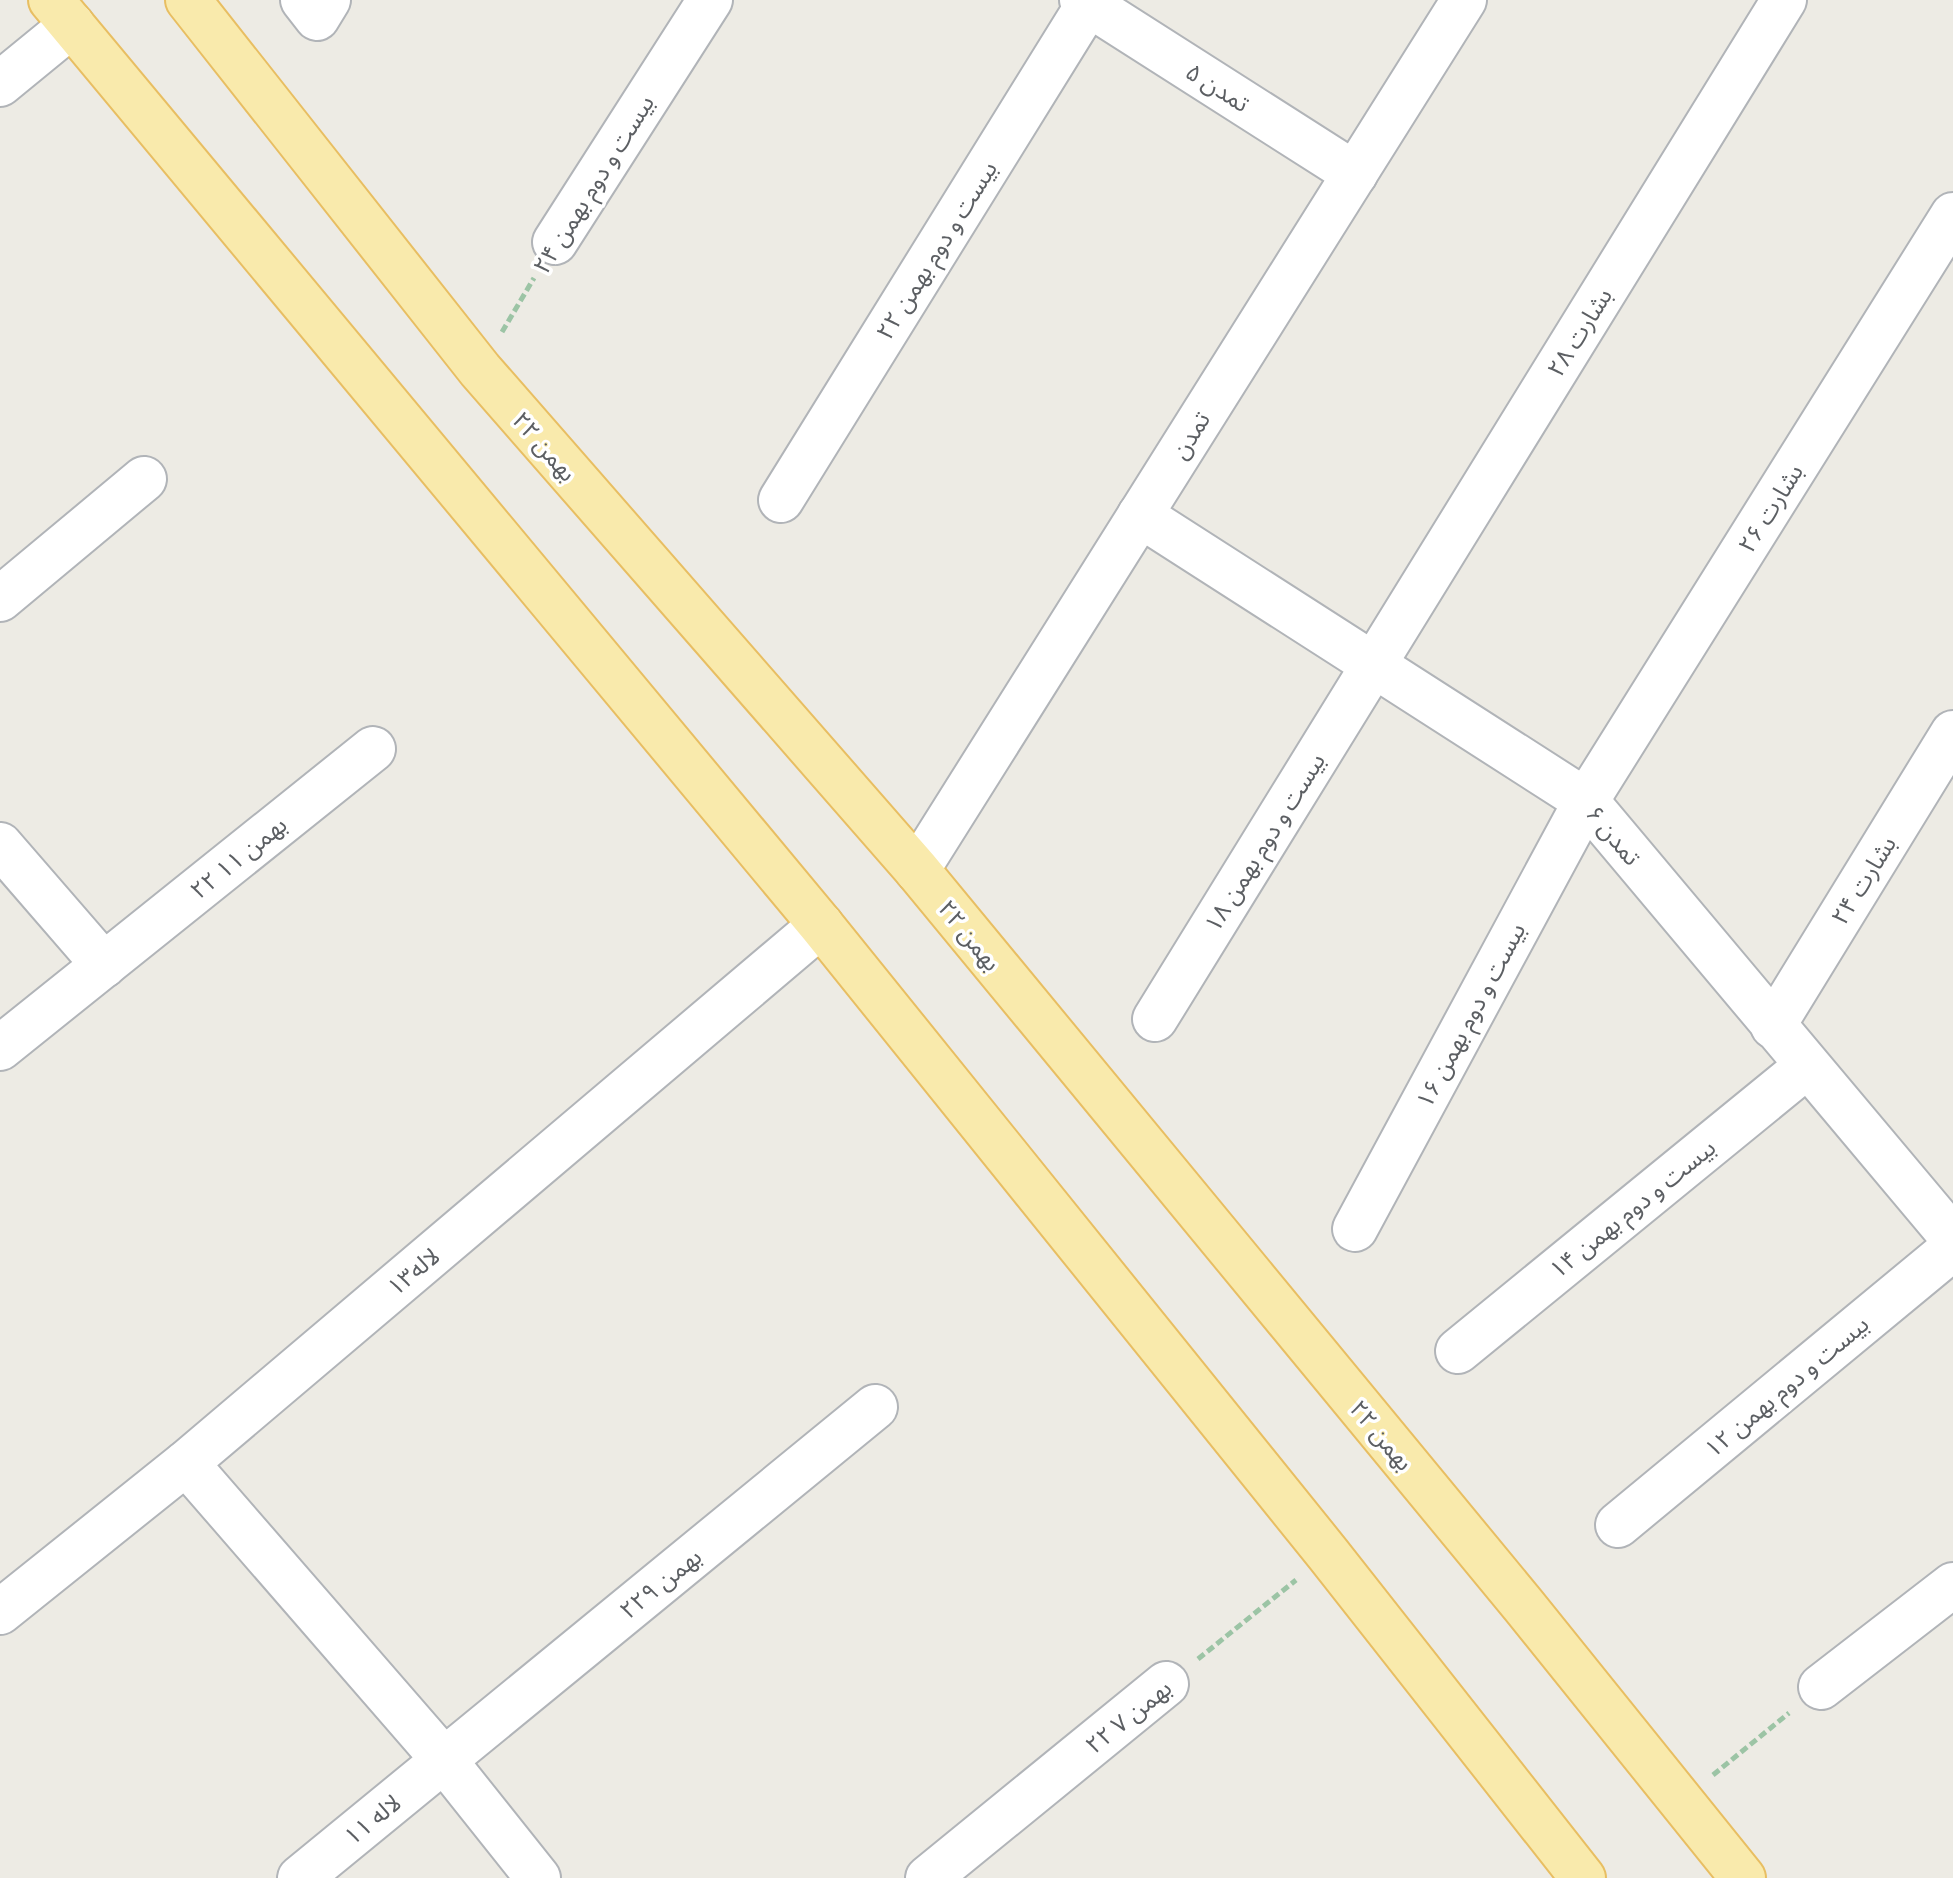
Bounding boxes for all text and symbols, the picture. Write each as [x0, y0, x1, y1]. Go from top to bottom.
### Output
street label: تمدن ۵ [1179, 53, 1257, 121]
street label: بیست و دوم بهمن ۲۴ [523, 87, 663, 281]
street label: بیست و دوم بهمن ۲۲ [866, 153, 1006, 347]
street label: بشارت ۲۸ [1537, 280, 1621, 384]
street label: ۲۲ بهمن [504, 403, 586, 489]
street label: تمدن [1161, 404, 1219, 466]
street label: بشارت ۲۶ [1728, 456, 1812, 560]
street label: بیست و دوم بهمن ۱۸ [1194, 745, 1334, 939]
street label: تمدن ۶ [1578, 797, 1650, 873]
street label: ۲۲ بهمن ۱۱ [182, 807, 294, 907]
street label: بشارت ۲۴ [1821, 828, 1905, 932]
street label: ۲۲ بهمن [930, 892, 1010, 978]
street label: بیست و دوم بهمن ۱۶ [1406, 916, 1535, 1114]
street label: بیست و دوم بهمن ۱۴ [1541, 1129, 1724, 1287]
street label: لاله۱۳ [379, 1238, 447, 1304]
street label: بیست و دوم بهمن ۱۲ [1696, 1306, 1877, 1466]
street label: ۲۲ بهمن [1342, 1392, 1422, 1478]
street label: ۲۲بهمن ۹ [611, 1539, 709, 1627]
street label: ۲۲ بهمن ۷ [1077, 1670, 1179, 1762]
street label: لاله ۱۱ [336, 1785, 408, 1853]

